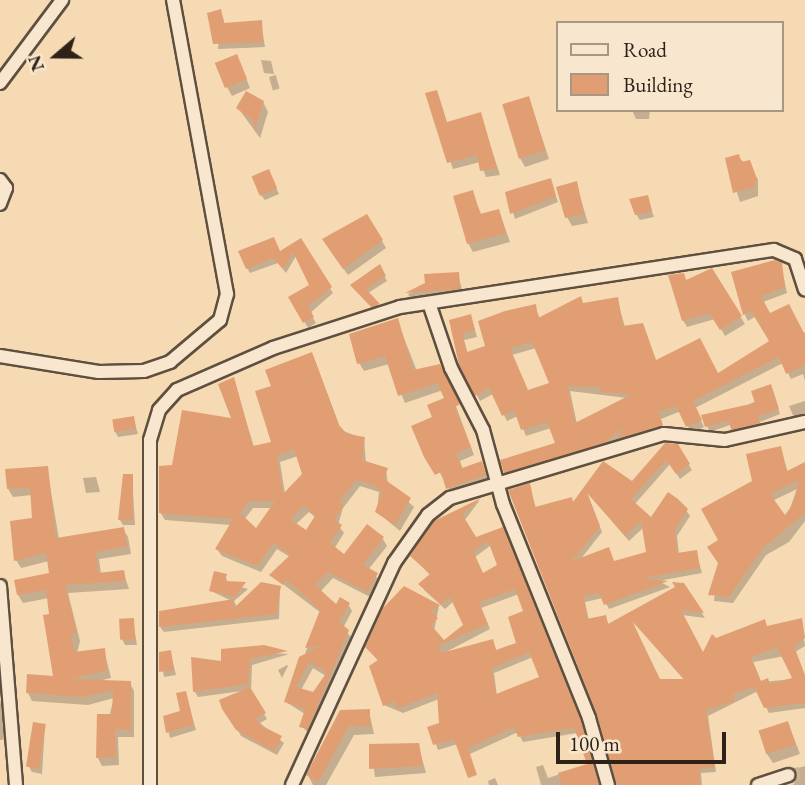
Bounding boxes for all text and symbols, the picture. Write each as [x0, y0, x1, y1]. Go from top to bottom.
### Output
north arrow [21, 21, 91, 91]
legend [556, 21, 784, 112]
text: Road [623, 36, 667, 63]
text: N [21, 52, 50, 75]
text: Building [623, 71, 693, 98]
scale bar [560, 718, 730, 762]
text: 100 m [569, 730, 620, 757]

